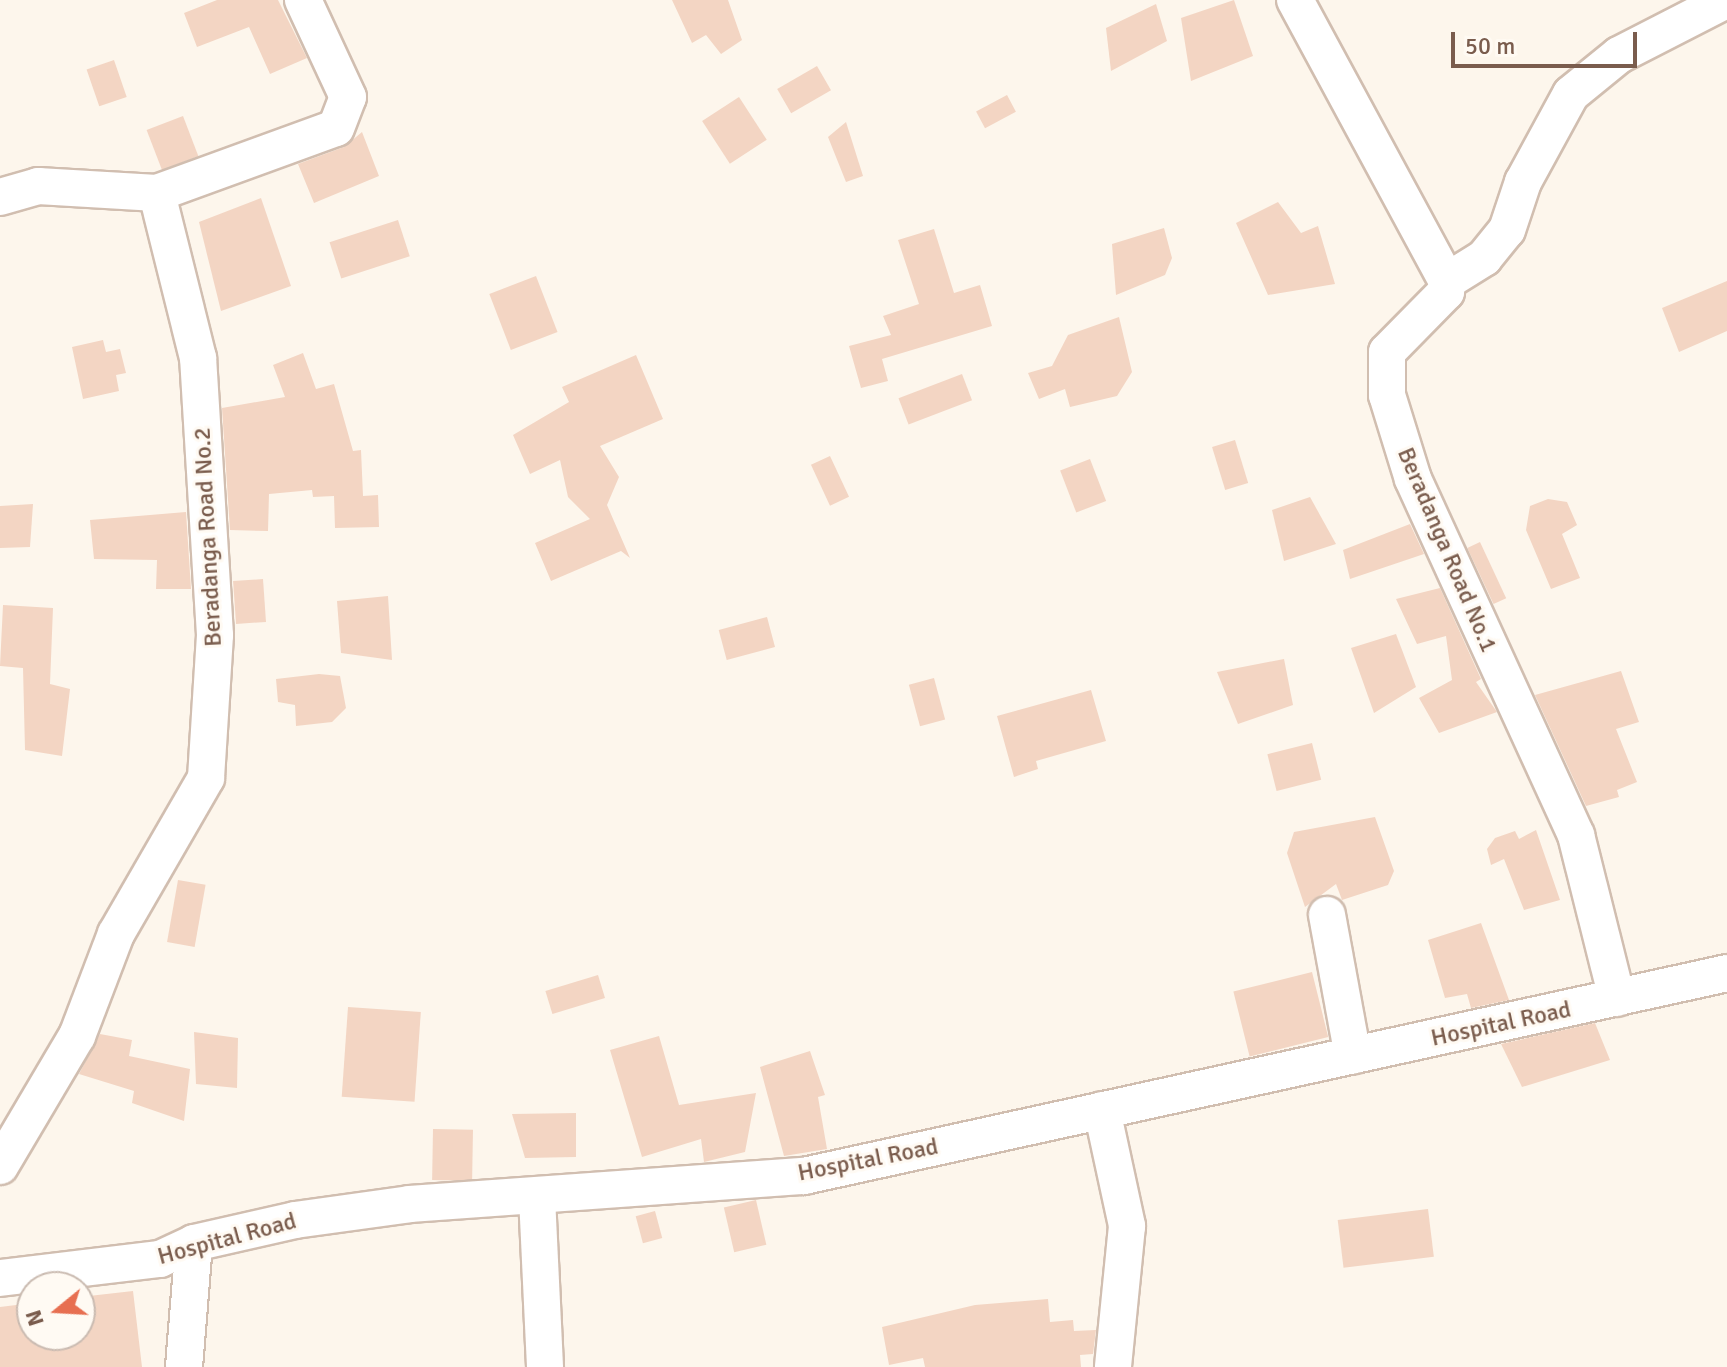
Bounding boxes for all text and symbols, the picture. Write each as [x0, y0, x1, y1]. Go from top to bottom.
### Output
scale bar [1455, 16, 1641, 66]
text: 50 m [1465, 31, 1515, 61]
street label: Beradanga Road No.2 [188, 426, 228, 648]
street label: Beradanga Road No.1 [1391, 443, 1503, 657]
street label: Hospital Road [1428, 995, 1574, 1053]
street label: Hospital Road [795, 1132, 941, 1188]
street label: Hospital Road [154, 1207, 300, 1271]
north arrow [16, 1271, 96, 1351]
text: N [19, 1306, 50, 1329]

